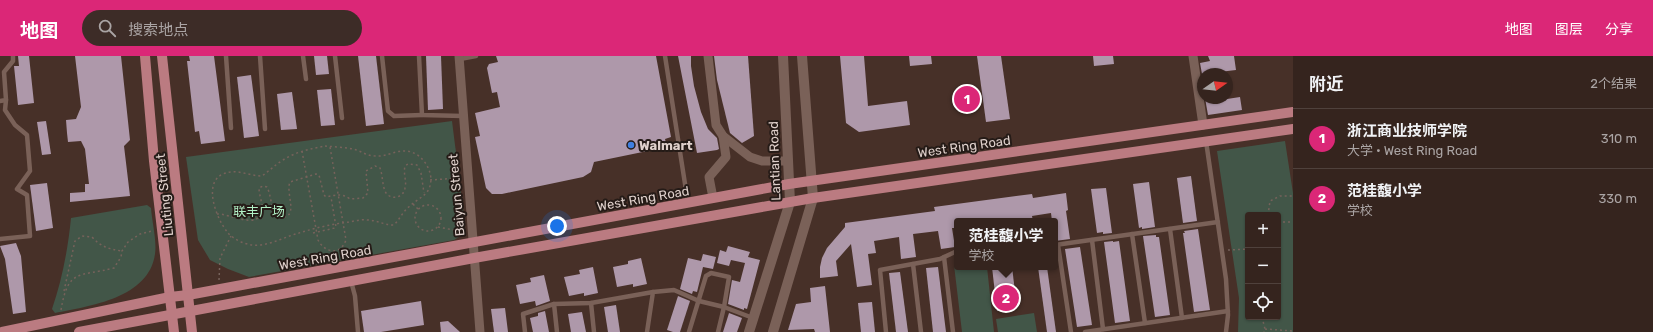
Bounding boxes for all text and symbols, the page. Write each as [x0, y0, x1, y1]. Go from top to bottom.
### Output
search box [82, 10, 362, 46]
icon: search [96, 17, 118, 39]
text: 地图 [20, 19, 58, 42]
text: 搜索地点 [128, 21, 188, 39]
text: 地图 [1505, 21, 1533, 38]
text: 图层 [1555, 21, 1583, 38]
text: 分享 [1605, 21, 1633, 38]
north arrow [1197, 68, 1233, 104]
text: 附近 [1309, 74, 1343, 94]
text: 2个结果 [1590, 76, 1637, 91]
pin: 1 [954, 84, 980, 114]
street label: Lantian Road [766, 121, 783, 201]
text: 浙江商业技师学院 [1347, 122, 1467, 140]
text: 1 [1319, 131, 1325, 146]
text: 310 m [1601, 131, 1637, 146]
street label: West Ring Road [917, 133, 1012, 161]
place label: Walmart [639, 138, 692, 153]
marker: Walmart [626, 140, 636, 150]
text: 大学 · West Ring Road [1347, 143, 1477, 158]
street label: Liuting Street [153, 153, 177, 237]
street label: Baiyun Street [445, 153, 468, 237]
text: 范桂馥小学 [1347, 182, 1422, 200]
street label: West Ring Road [596, 183, 691, 215]
text: 2 [1318, 191, 1326, 206]
text: 330 m [1598, 191, 1637, 206]
text: 学校 [1347, 203, 1373, 218]
park label: 联丰广场 [233, 204, 285, 219]
map controls [1245, 212, 1281, 320]
button: + [1245, 212, 1281, 248]
your location [547, 216, 567, 236]
popup [954, 218, 1058, 270]
text: 范桂馥小学 [968, 227, 1044, 245]
street label: West Ring Road [278, 242, 373, 274]
text: 学校 [968, 248, 995, 263]
button: − [1245, 248, 1281, 284]
pin: 2 [993, 283, 1019, 313]
button: locate [1245, 284, 1281, 320]

